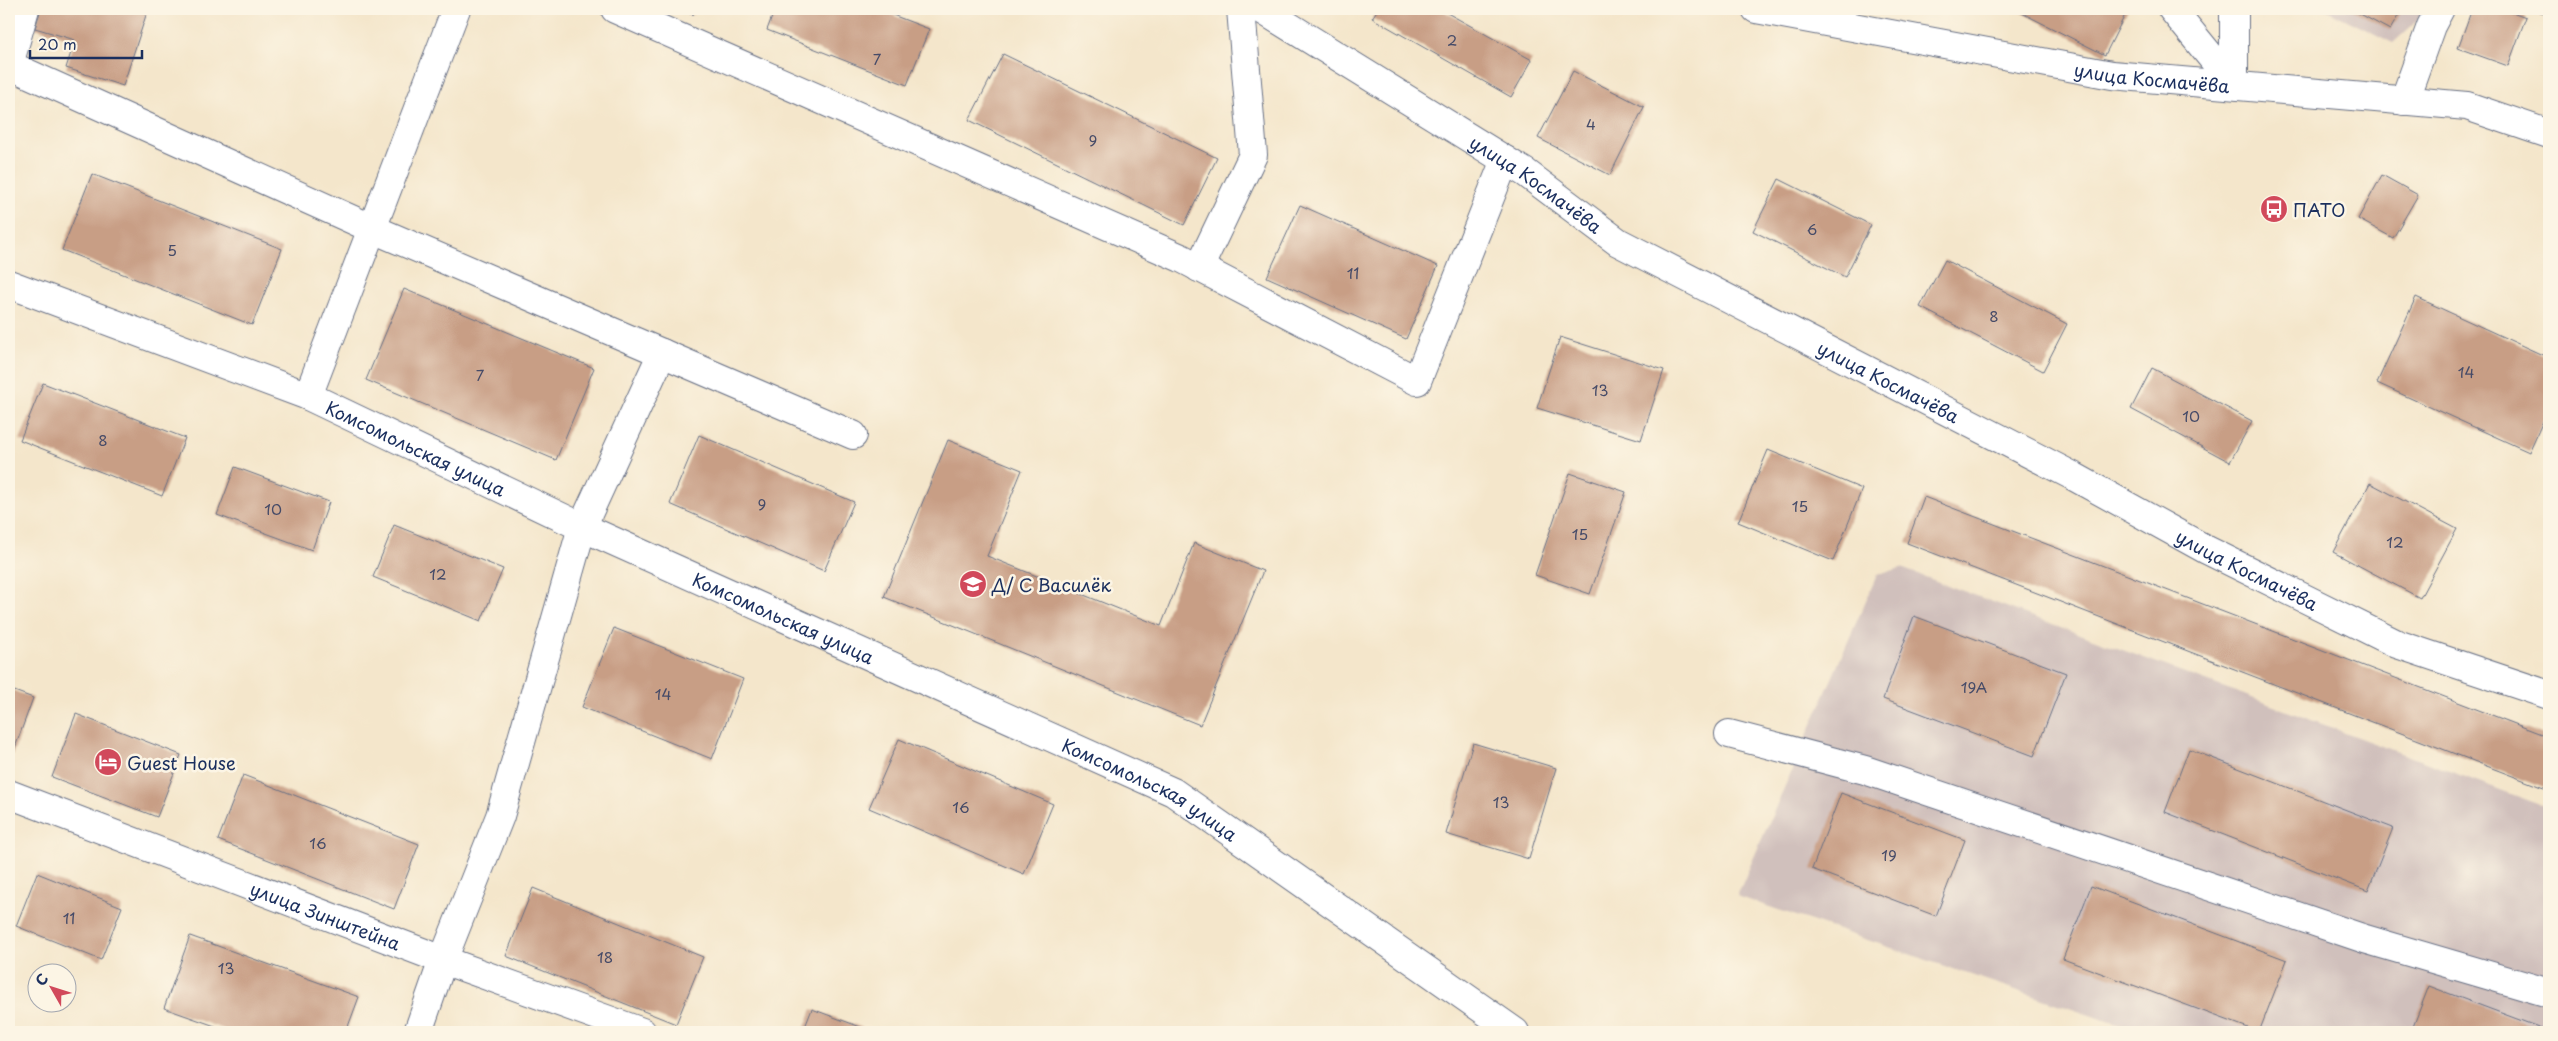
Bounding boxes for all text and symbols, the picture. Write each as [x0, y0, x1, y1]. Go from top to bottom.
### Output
scale bar [30, 28, 142, 60]
house number: 2 [1447, 28, 1457, 51]
text: 20 m [38, 32, 77, 55]
house number: 7 [873, 47, 882, 70]
street label: улица Космачёва [2072, 55, 2231, 99]
house number: 4 [1586, 112, 1596, 135]
house number: 9 [1089, 128, 1097, 151]
street label: улица Космачёва [1465, 128, 1609, 240]
bus stop icon: ПАТО [2259, 194, 2289, 224]
place label: ПАТО [2293, 196, 2346, 223]
house number: 6 [1807, 217, 1817, 240]
house number: 5 [167, 238, 177, 261]
house number: 11 [1347, 261, 1359, 284]
house number: 8 [1989, 304, 1999, 327]
street label: улица Космачёва [1813, 334, 1965, 429]
house number: 14 [2458, 360, 2474, 383]
house number: 7 [476, 363, 485, 386]
house number: 13 [1592, 378, 1608, 401]
street label: Комсомольская улица [322, 393, 511, 502]
house number: 10 [2182, 404, 2200, 427]
house number: 8 [98, 428, 108, 451]
house number: 9 [758, 492, 766, 515]
house number: 15 [1792, 494, 1808, 517]
house number: 10 [264, 497, 282, 520]
house number: 15 [1572, 522, 1588, 545]
street label: улица Космачёва [2171, 522, 2324, 617]
house number: 12 [2386, 530, 2404, 553]
house number: 12 [429, 562, 447, 585]
street label: Комсомольская улица [689, 565, 879, 670]
school or university icon: Д/ С Василёк [958, 569, 988, 599]
place label: Д/ С Василёк [991, 571, 1111, 598]
house number: 19А [1961, 675, 1987, 698]
house number: 14 [655, 682, 671, 705]
street label: Комсомольская улица [1058, 731, 1244, 847]
hotel icon: Guest House [93, 747, 123, 777]
place label: Guest House [127, 749, 236, 776]
house number: 13 [1493, 790, 1509, 813]
house number: 16 [952, 795, 970, 818]
house number: 16 [309, 831, 327, 854]
house number: 19 [1881, 843, 1897, 866]
street label: улица Зинштейна [247, 874, 405, 956]
house number: 11 [63, 906, 75, 929]
house number: 18 [597, 945, 613, 968]
house number: 13 [218, 956, 234, 979]
north arrow [28, 964, 78, 1014]
text: С [30, 969, 53, 990]

